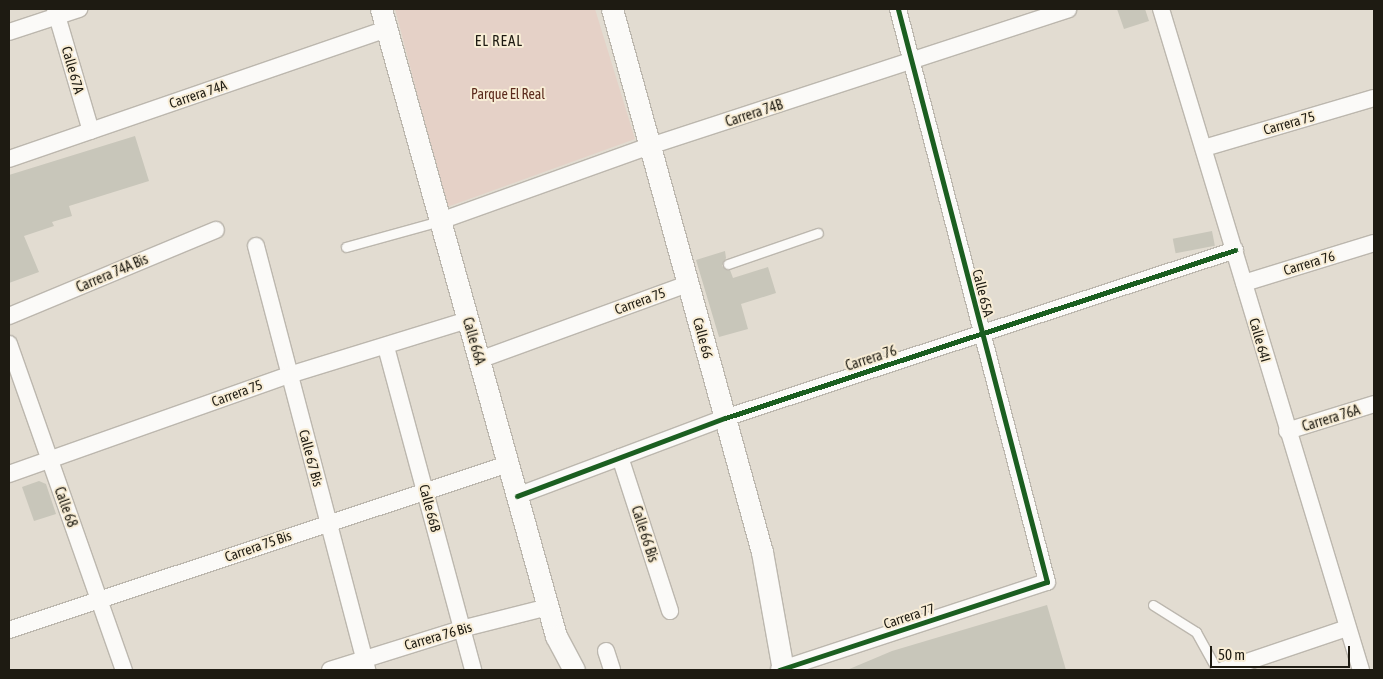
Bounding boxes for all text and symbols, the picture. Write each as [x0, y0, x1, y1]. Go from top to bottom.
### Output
district label: EL REAL [474, 32, 524, 50]
street label: Calle 67A [58, 44, 88, 96]
street label: Carrera 74A [167, 76, 229, 112]
park label: Parque El Real [471, 86, 545, 102]
street label: Carrera 74B [723, 96, 785, 130]
street label: Carrera 75 [1261, 108, 1317, 138]
street label: Carrera 76 [1281, 247, 1337, 279]
street label: Carrera 74A Bis [74, 250, 150, 296]
street label: Calle 65A [969, 267, 997, 319]
street label: Carrera 75 [612, 284, 668, 318]
street label: Calle 66A [459, 315, 489, 367]
street label: Calle 66 [690, 316, 716, 360]
street label: Calle 64I [1246, 316, 1274, 364]
street label: Carrera 76 [843, 342, 899, 374]
street label: Carrera 75 [209, 376, 265, 410]
street label: Carrera 76A [1300, 401, 1362, 435]
street label: Calle 67 Bis [295, 428, 327, 488]
street label: Calle 66B [416, 483, 444, 533]
street label: Calle 68 [51, 485, 81, 529]
street label: Calle 66 Bis [628, 504, 662, 564]
street label: Carrera 75 Bis [222, 527, 294, 565]
street label: Carrera 77 [881, 600, 937, 632]
street label: Carrera 76 Bis [402, 618, 474, 654]
scale bar [1213, 636, 1353, 668]
text: 50 m [1218, 646, 1245, 663]

